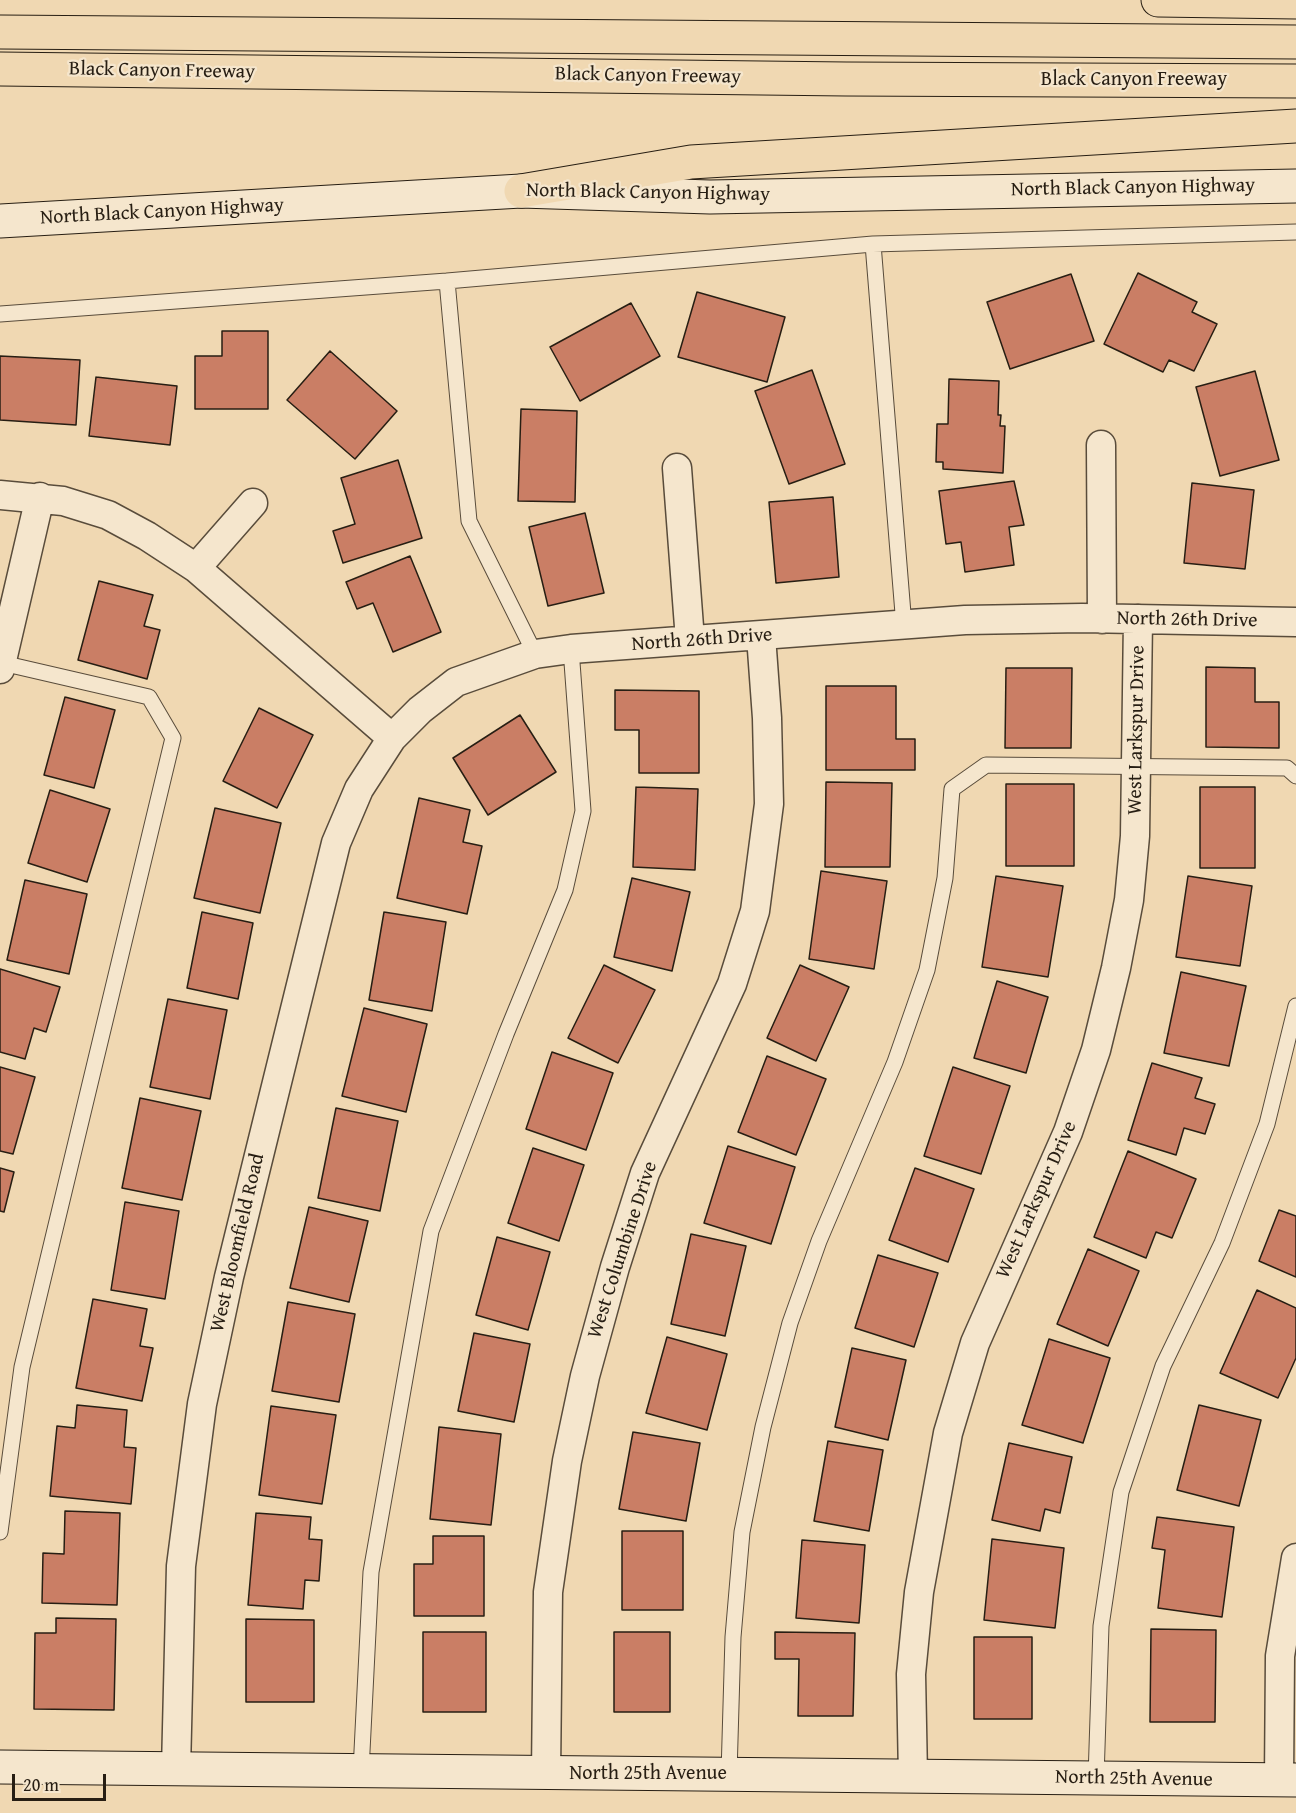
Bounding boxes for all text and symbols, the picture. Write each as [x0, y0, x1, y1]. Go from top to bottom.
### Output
street label: Black Canyon Freeway [69, 57, 255, 85]
street label: Black Canyon Freeway [555, 62, 741, 90]
street label: Black Canyon Freeway [1041, 68, 1227, 92]
street label: North Black Canyon Highway [1011, 174, 1255, 202]
street label: North Black Canyon Highway [526, 179, 770, 207]
street label: North Black Canyon Highway [39, 194, 285, 230]
street label: North 26th Drive [1116, 607, 1258, 633]
street label: North 26th Drive [631, 623, 773, 657]
street label: West Larkspur Drive [1124, 645, 1150, 815]
street label: West Larkspur Drive [992, 1118, 1082, 1282]
street label: West Bloomfield Road [206, 1151, 270, 1335]
street label: West Columbine Drive [583, 1158, 663, 1342]
scale bar [15, 1762, 110, 1800]
street label: North 25th Avenue [569, 1762, 727, 1786]
street label: North 25th Avenue [1055, 1766, 1213, 1792]
text: 20 m [23, 1771, 59, 1798]

